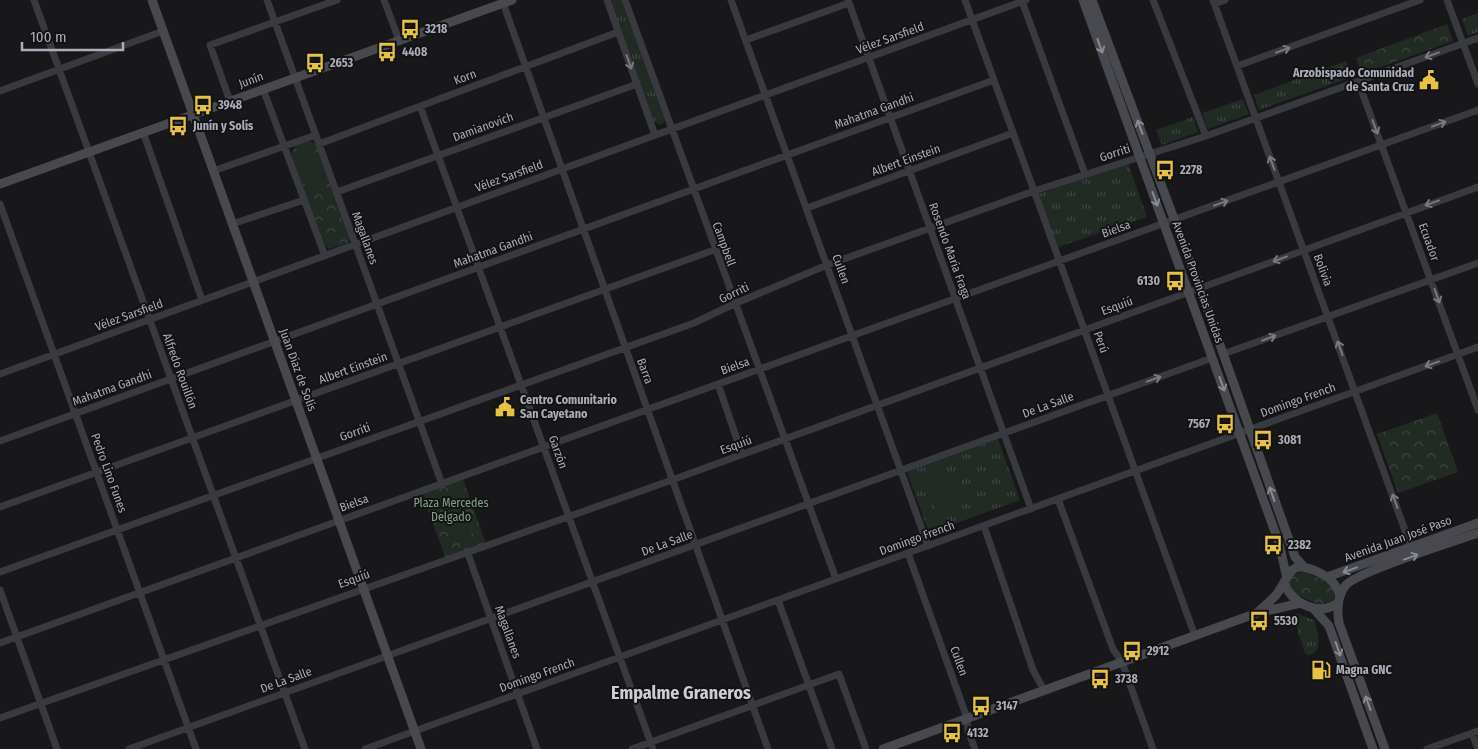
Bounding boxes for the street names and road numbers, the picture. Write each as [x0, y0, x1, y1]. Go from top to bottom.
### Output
street label: Vélez Sarsfield [854, 19, 926, 57]
street label: Korn [452, 66, 478, 88]
street label: Junín [237, 69, 265, 91]
street label: Mahatma Gandhi [832, 90, 916, 132]
street label: Damianovich [451, 110, 515, 144]
street label: Albert Einstein [870, 141, 942, 179]
street label: Gorriti [1098, 141, 1132, 165]
street label: Vélez Sarsfield [473, 157, 545, 195]
street label: Rosendo María Fraga [926, 201, 974, 301]
street label: Magallanes [349, 210, 381, 266]
street label: Bielsa [1100, 217, 1132, 241]
street label: Avenida Provincias Unidas [1169, 219, 1227, 345]
street label: Campbell [710, 220, 738, 268]
street label: Ecuador [1416, 221, 1443, 264]
street label: Mahatma Gandhi [451, 229, 535, 271]
street label: Cullen [829, 252, 853, 286]
street label: Bolivia [1311, 252, 1335, 288]
street label: Gorriti [717, 280, 751, 306]
street label: Esquiú [1099, 294, 1135, 318]
street label: Vélez Sarsfield [93, 296, 165, 334]
street label: Juan Díaz de Solís [277, 327, 319, 413]
street label: Perú [1091, 329, 1111, 355]
street label: Alfredo Rouillón [160, 331, 200, 411]
street label: Albert Einstein [317, 349, 389, 387]
street label: Bielsa [719, 354, 751, 378]
street label: Barra [634, 356, 656, 386]
street label: Mahatma Gandhi [70, 367, 154, 409]
street label: Domingo French [1259, 380, 1337, 420]
street label: De La Salle [1020, 389, 1076, 421]
street label: Gorriti [338, 420, 372, 444]
street label: Pedro Lino Funes [88, 431, 130, 515]
street label: Esquiú [718, 433, 754, 457]
street label: Garzón [546, 434, 570, 470]
street label: Bielsa [338, 491, 370, 515]
street label: Avenida Juan José Paso [1343, 513, 1453, 565]
street label: Domingo French [878, 518, 956, 558]
street label: De La Salle [639, 527, 695, 559]
street label: Esquiú [336, 567, 372, 591]
street label: Magallanes [492, 604, 524, 660]
street label: Cullen [947, 644, 971, 678]
street label: Domingo French [498, 655, 576, 695]
street label: De La Salle [258, 664, 314, 696]

